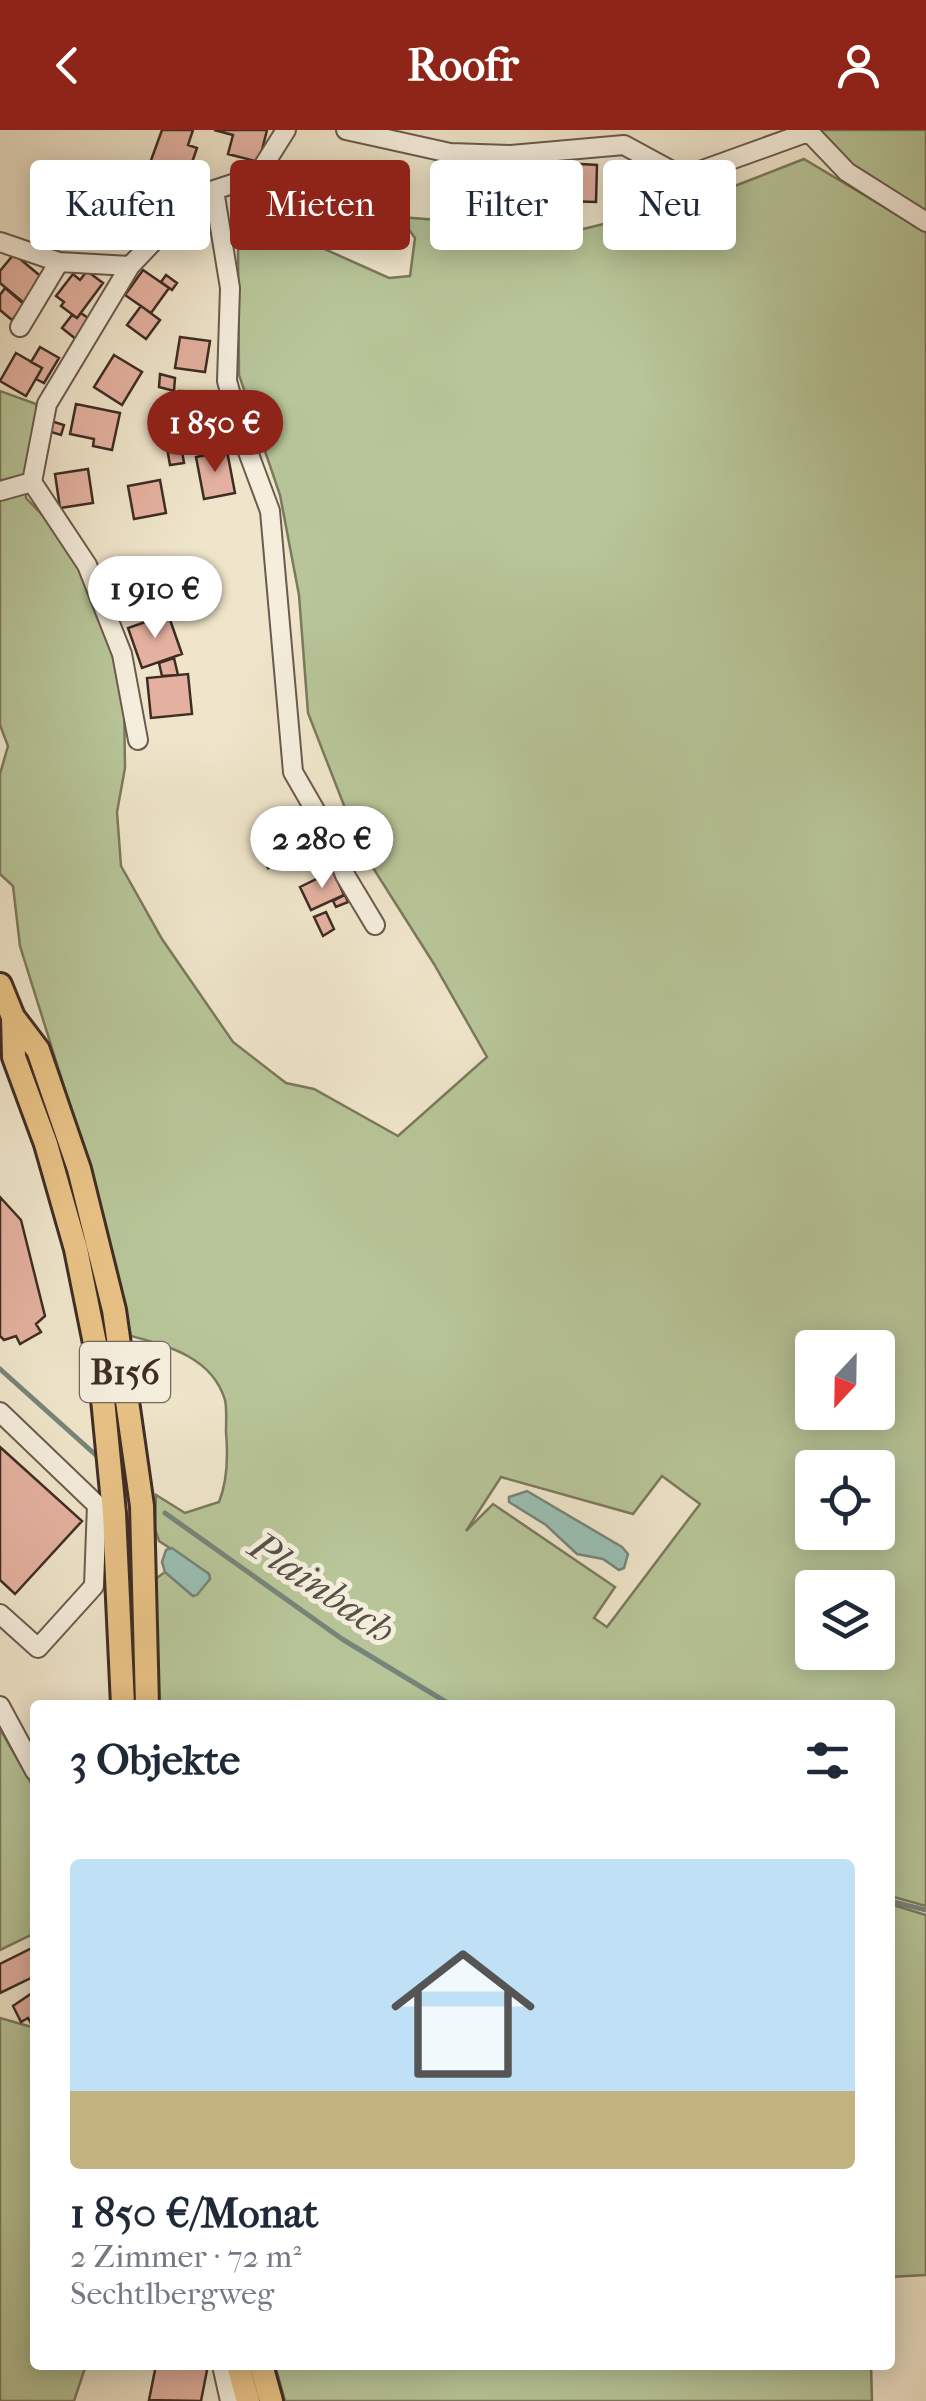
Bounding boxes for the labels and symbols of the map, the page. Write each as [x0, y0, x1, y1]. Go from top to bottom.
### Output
pin: 1 850 € [123, 390, 307, 475]
pin: 1 910 € [63, 556, 247, 641]
pin: 2 280 € [230, 806, 414, 891]
north arrow [795, 1330, 895, 1430]
road number: B156 [80, 1342, 170, 1402]
water label: Plainbach [239, 1522, 403, 1653]

